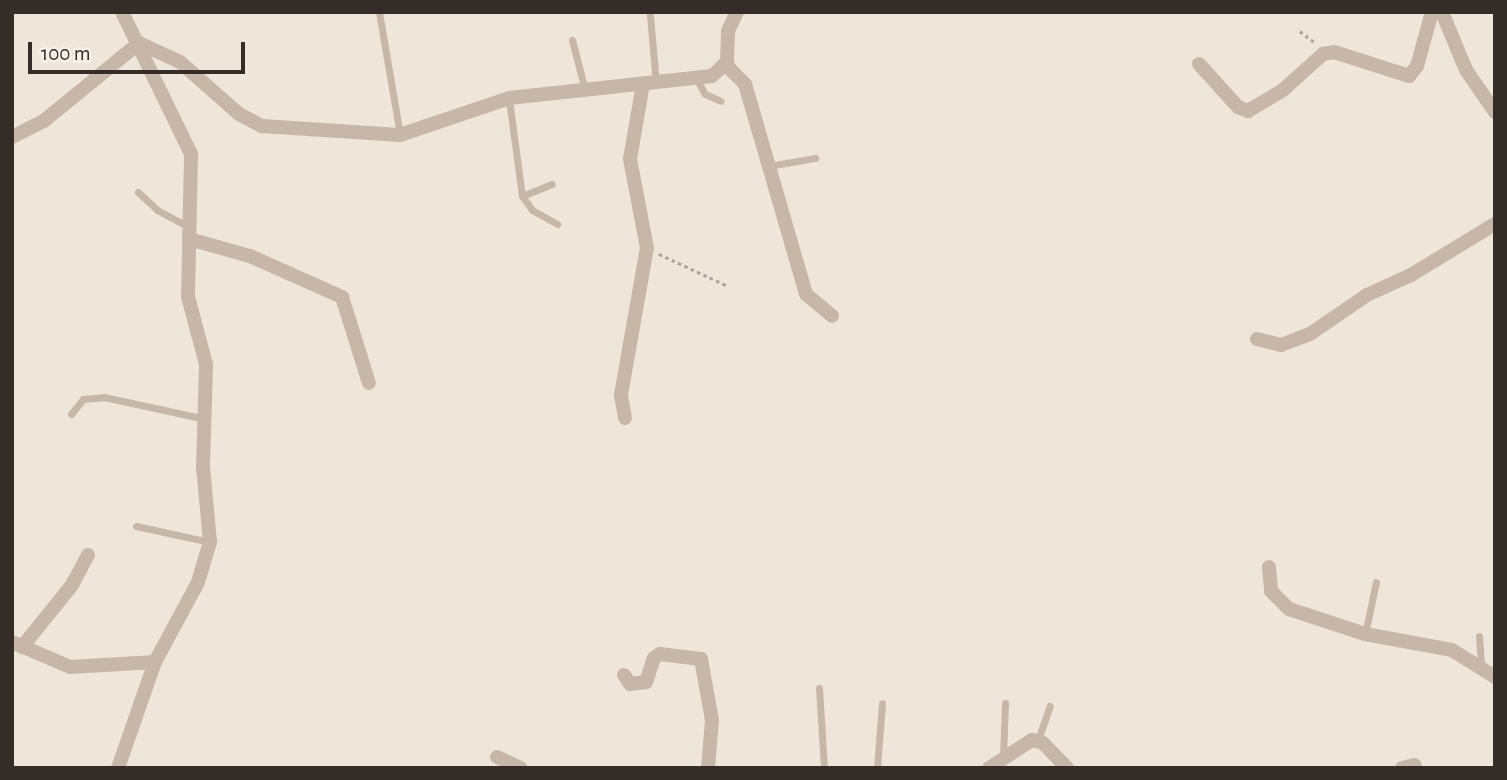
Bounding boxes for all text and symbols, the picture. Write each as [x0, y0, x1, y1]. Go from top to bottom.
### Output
scale bar [32, 28, 248, 72]
text: 100 m [41, 43, 91, 64]

